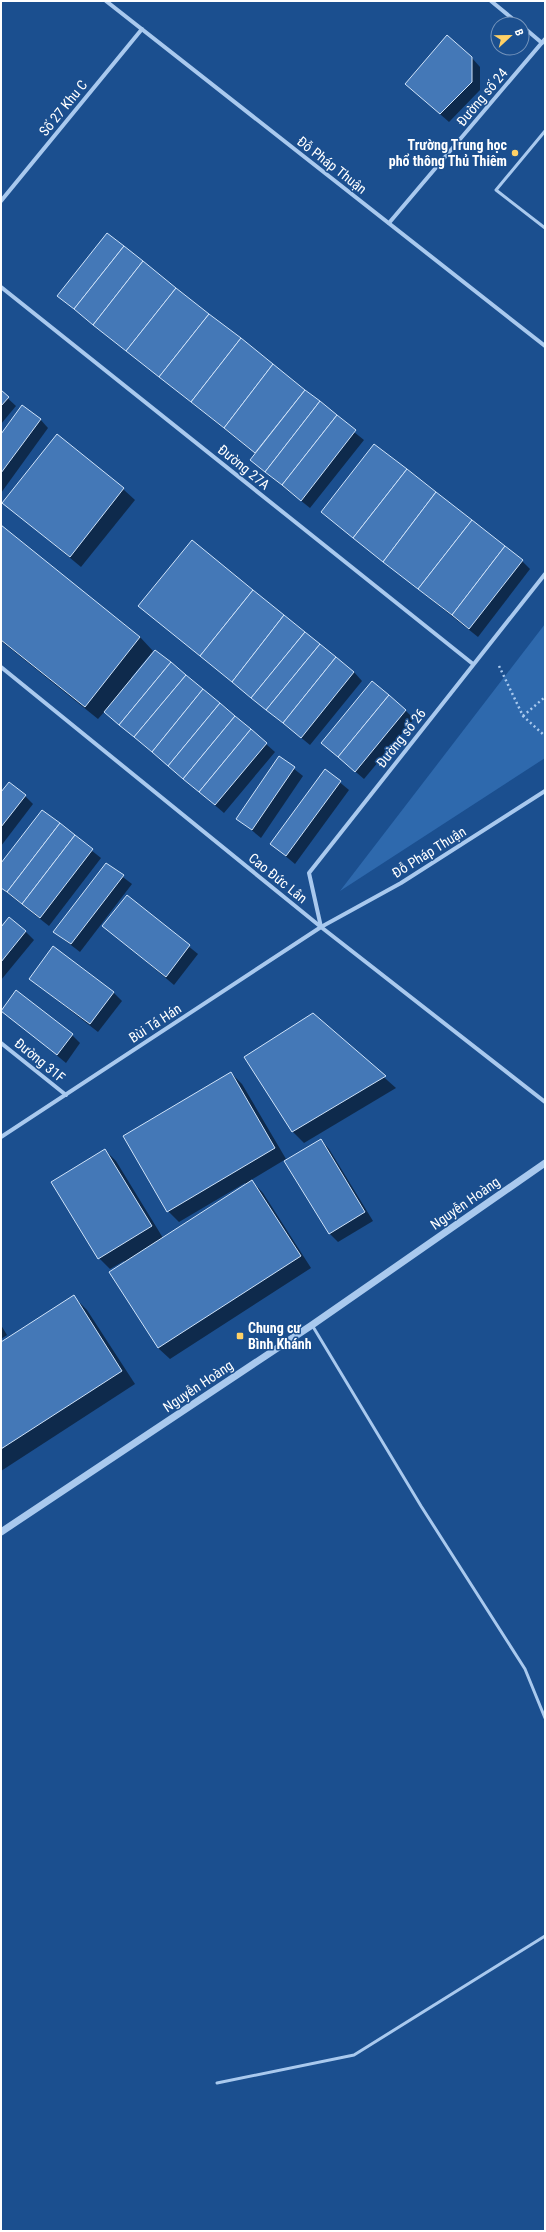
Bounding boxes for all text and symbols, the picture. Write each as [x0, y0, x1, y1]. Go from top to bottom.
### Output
north arrow [490, 16, 530, 56]
text: B [512, 27, 526, 38]
street label: Đường số 24 [453, 65, 511, 129]
street label: Số 27 Khu C [36, 77, 90, 139]
street label: Đỗ Pháp Thuận [294, 133, 370, 197]
place label: Trường Trung học phổ thông Thủ Thiêm [389, 137, 508, 169]
marker: Trường Trung học phổ thông Thủ Thiêm [510, 148, 520, 158]
street label: Đường 27A [215, 441, 273, 493]
street label: Đường số 26 [373, 705, 429, 771]
street label: Đỗ Pháp Thuận [389, 823, 469, 881]
street label: Cao Đức Lân [246, 850, 310, 906]
street label: Bùi Tá Hán [126, 1000, 184, 1046]
street label: Đường 31F [11, 1035, 69, 1085]
street label: Nguyễn Hoàng [427, 1173, 503, 1233]
place label: Chung cư Bình Khánh [248, 1320, 312, 1352]
marker: Chung cư Bình Khánh [235, 1331, 245, 1341]
street label: Nguyễn Hoàng [160, 1357, 236, 1415]

